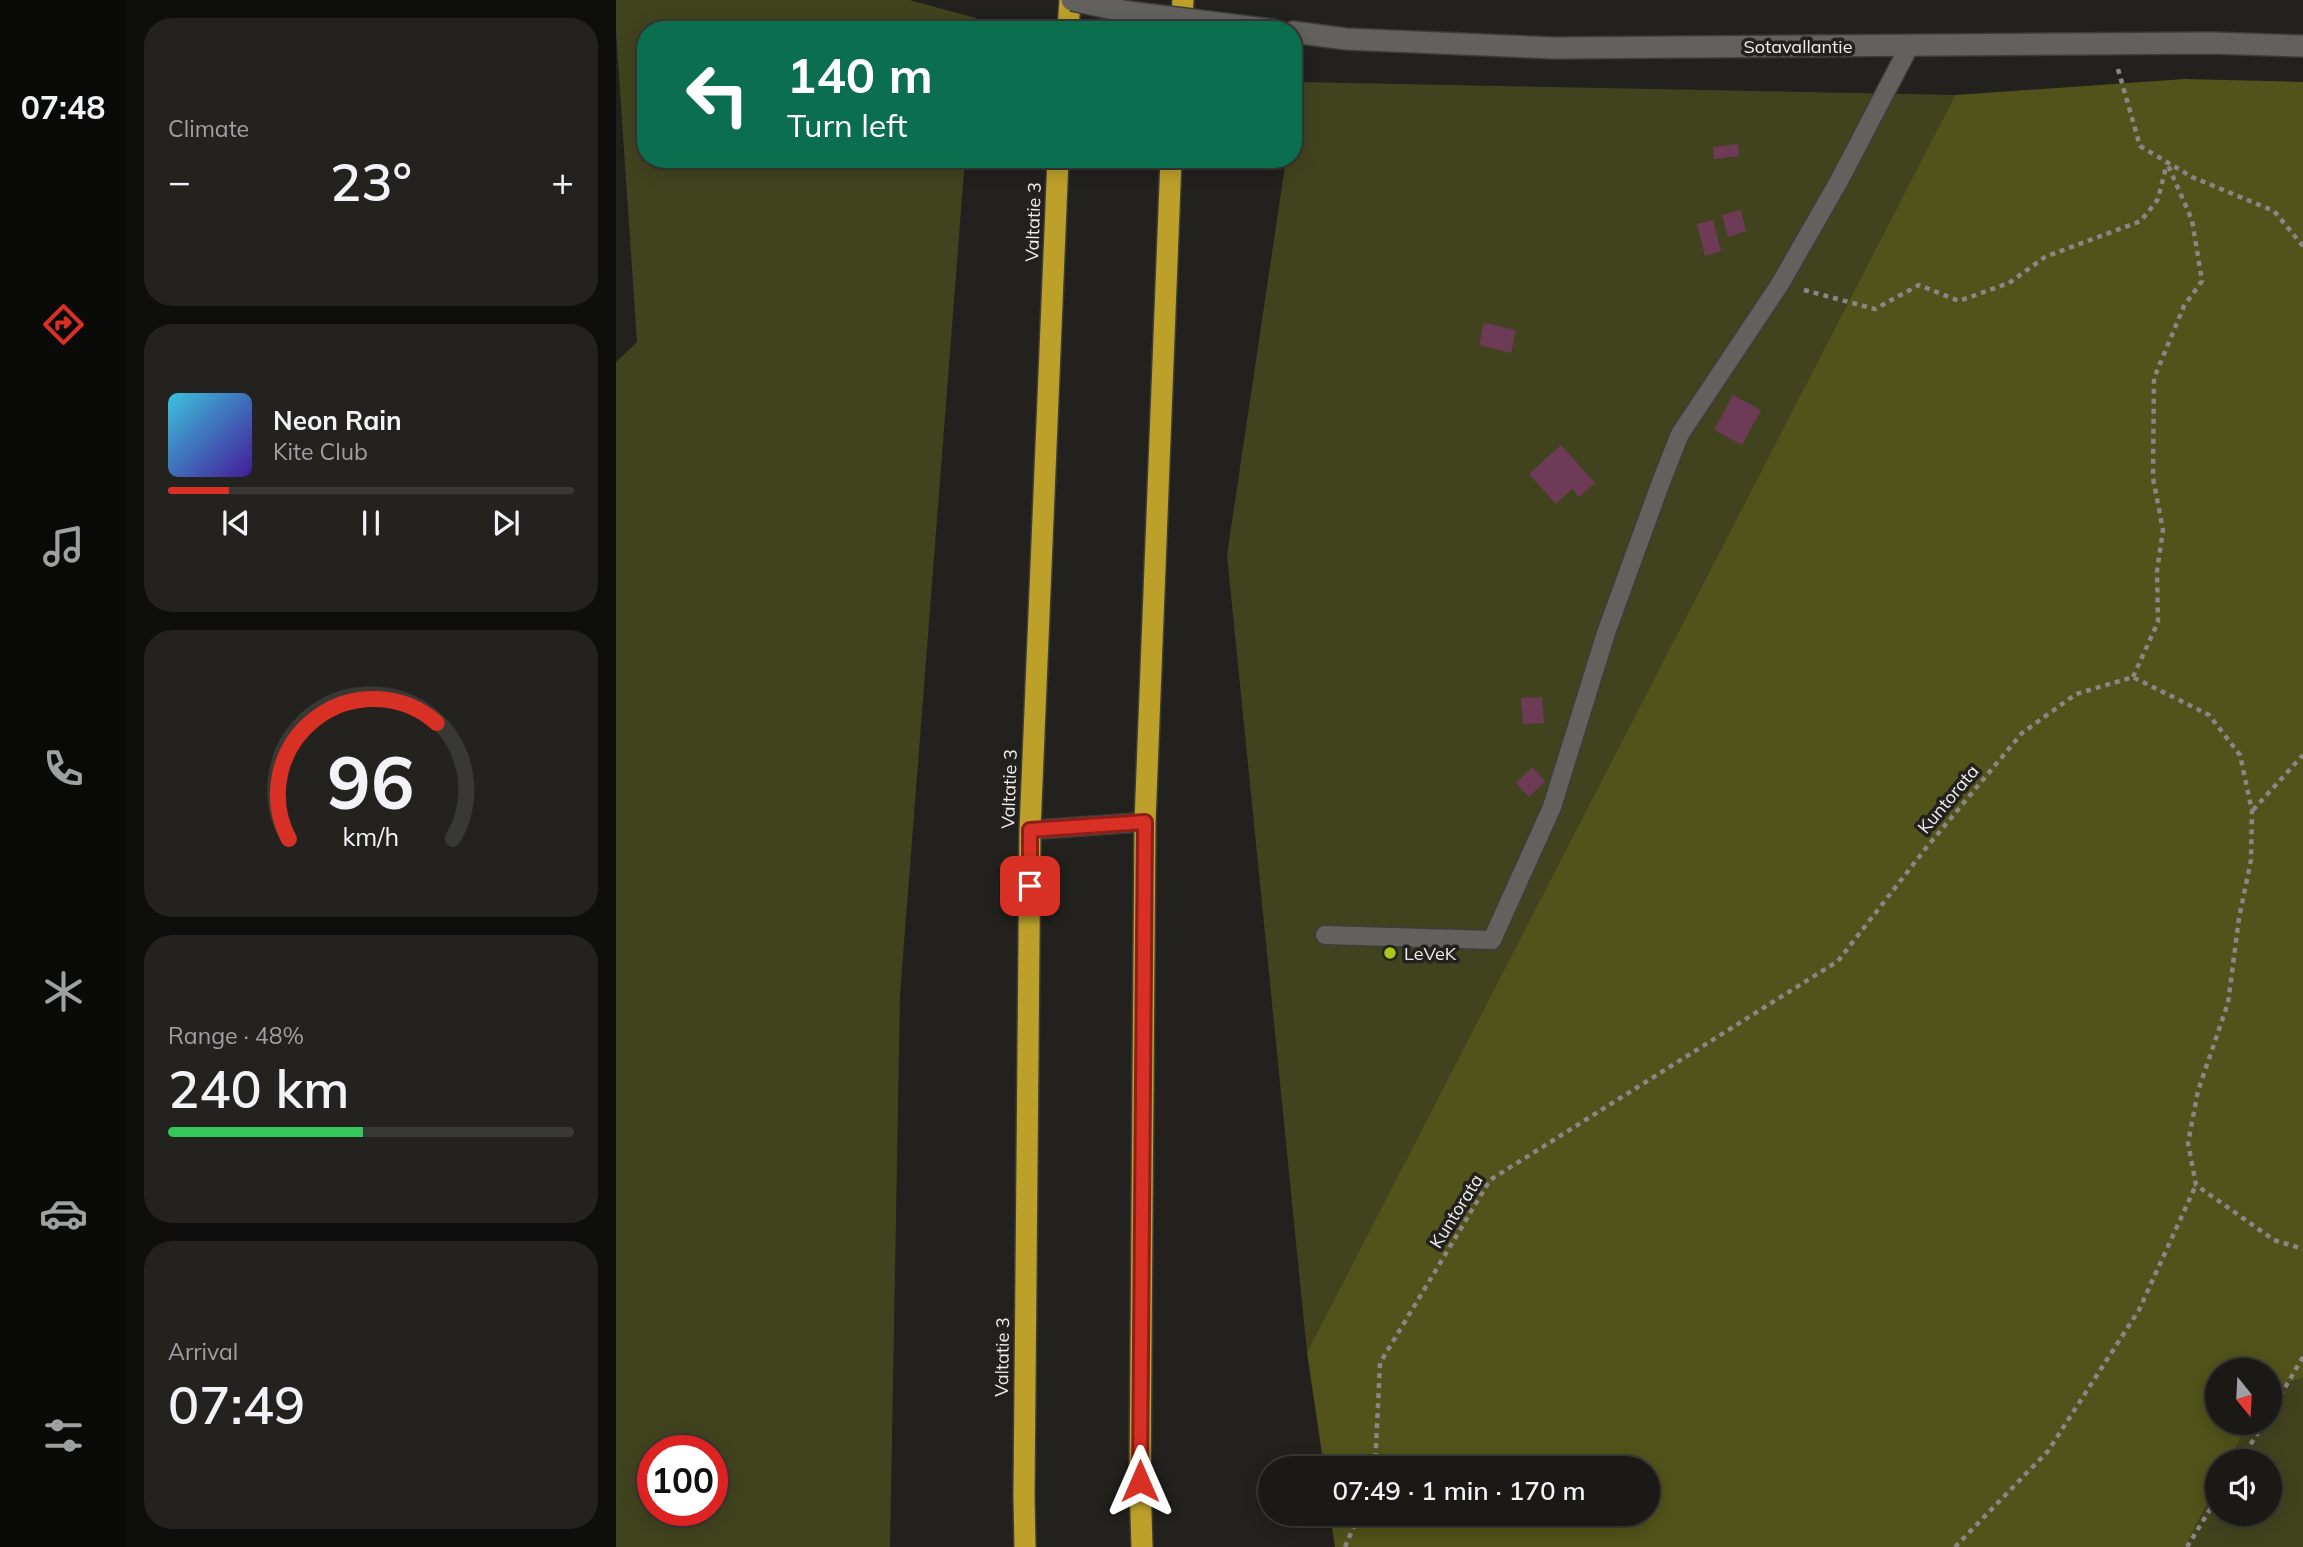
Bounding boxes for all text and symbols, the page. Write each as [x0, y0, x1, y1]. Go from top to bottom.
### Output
street label: Sotavallantie [1744, 35, 1852, 58]
text: 140 m [787, 44, 933, 105]
icon: left [672, 49, 763, 140]
text: 07:48 [21, 87, 105, 127]
text: Turn left [787, 105, 907, 145]
text: Climate [168, 114, 249, 143]
text: 23° [330, 149, 412, 214]
text: − [168, 157, 191, 205]
text: + [551, 157, 574, 205]
street label: Valtatie 3 [1020, 182, 1046, 262]
icon: directions [39, 300, 88, 349]
text: Neon Rain [273, 404, 402, 437]
text: Kite Club [273, 437, 368, 466]
icon: previous [217, 504, 255, 542]
icon: pause [352, 504, 390, 542]
icon: next [487, 504, 525, 542]
icon: music [39, 522, 88, 571]
text: 96 [327, 737, 415, 828]
icon: phone [39, 744, 88, 793]
street label: Valtatie 3 [996, 749, 1022, 829]
street label: Kuntorata [1913, 760, 1983, 838]
text: km/h [343, 821, 399, 852]
pin [1000, 856, 1060, 916]
icon: arrive [1011, 867, 1049, 905]
place label: LeVeK [1404, 942, 1457, 965]
marker: LeVeK [1382, 945, 1398, 961]
icon: climate [39, 967, 88, 1016]
text: Range · 48% [168, 1021, 304, 1050]
text: 240 km [168, 1056, 349, 1121]
street label: Kuntorata [1424, 1170, 1488, 1252]
icon: car [39, 1189, 88, 1238]
street label: Valtatie 3 [990, 1317, 1014, 1397]
text: Arrival [168, 1337, 238, 1366]
north arrow [2205, 1358, 2282, 1435]
map controls [2205, 1358, 2282, 1526]
text: 07:49 [168, 1372, 305, 1437]
icon: filters [39, 1411, 88, 1460]
speed limit sign: 100 [637, 1435, 728, 1526]
position arrow [1103, 1444, 1177, 1518]
button: sound [2205, 1449, 2282, 1526]
text: 07:49 · 1 min · 170 m [1332, 1474, 1586, 1507]

